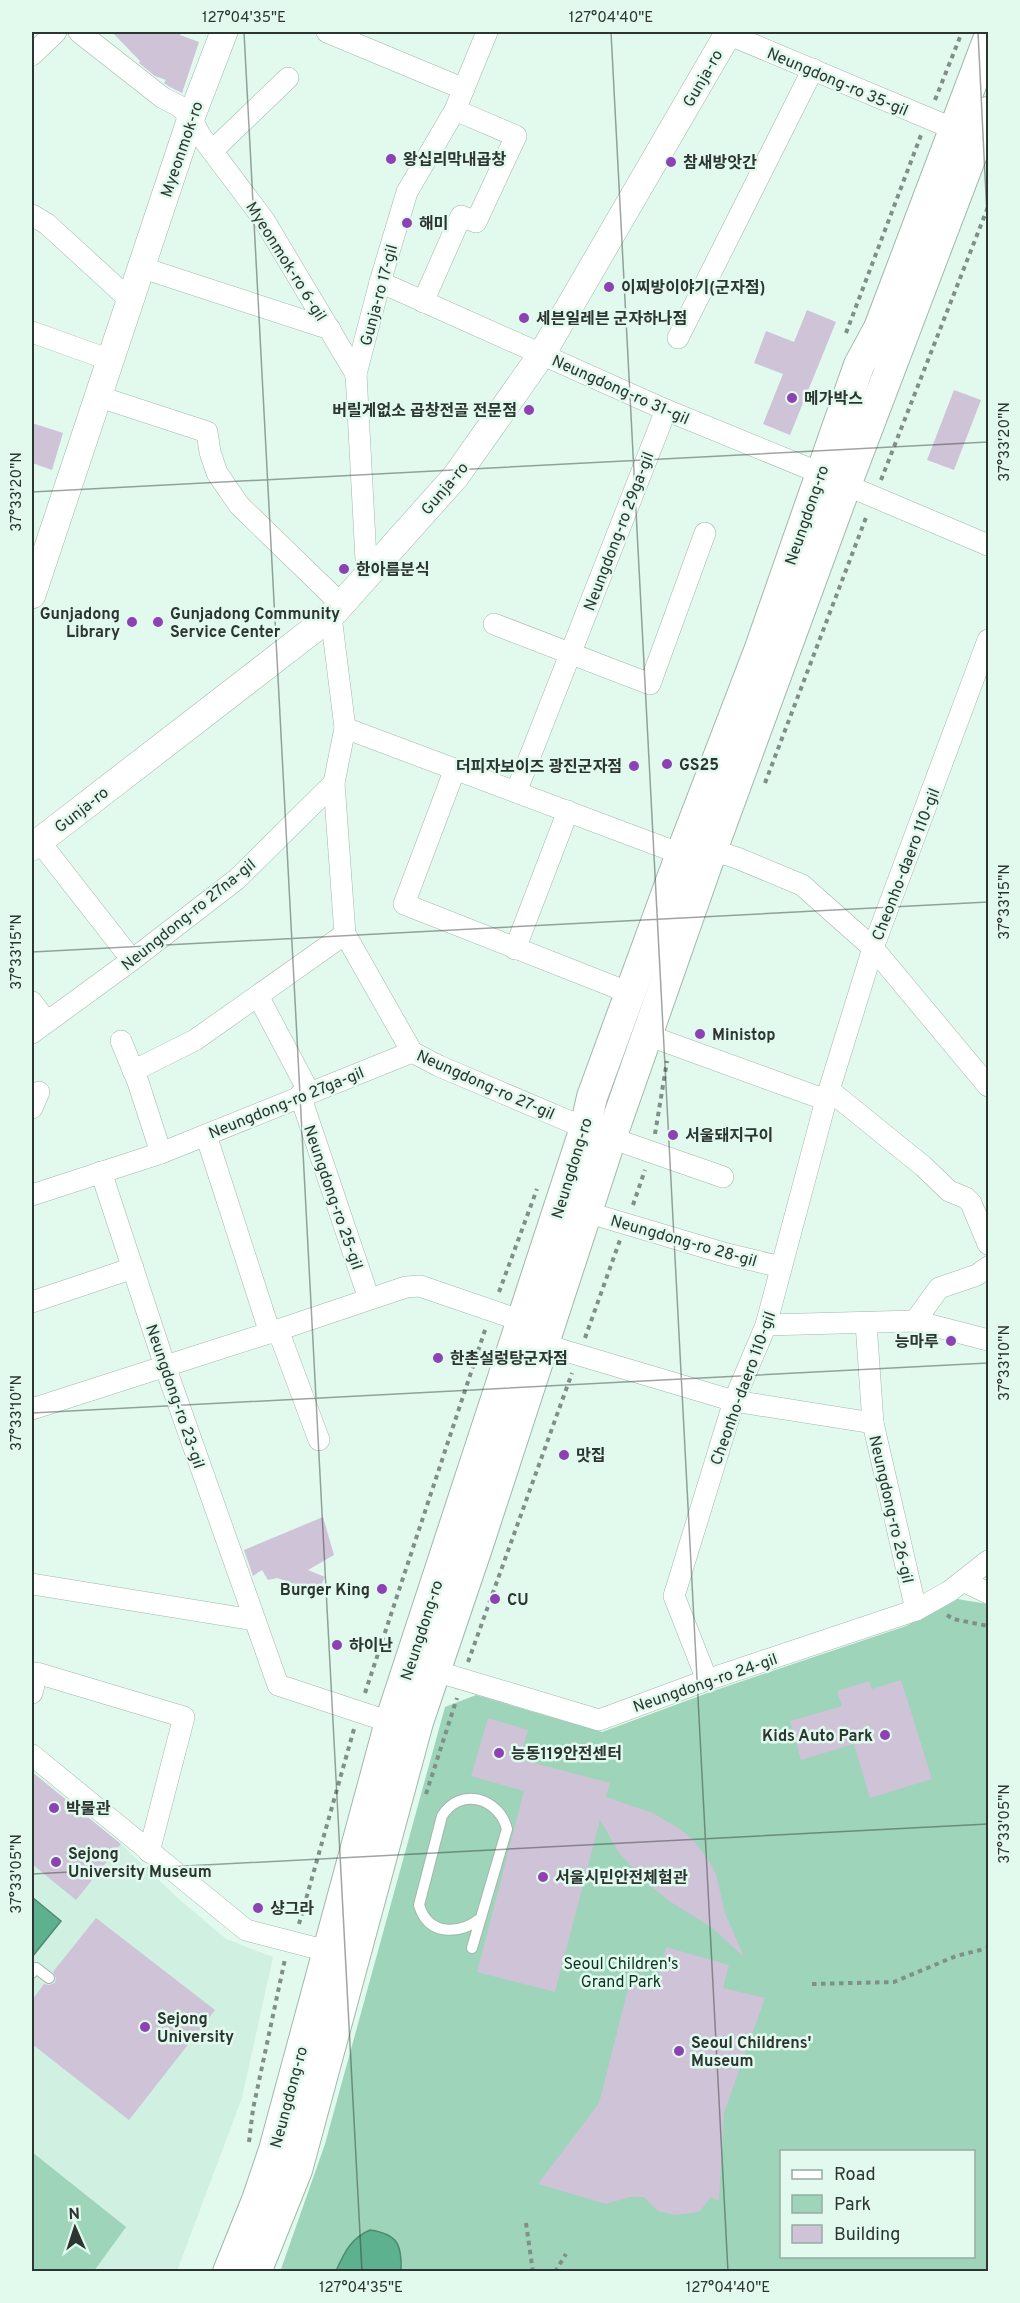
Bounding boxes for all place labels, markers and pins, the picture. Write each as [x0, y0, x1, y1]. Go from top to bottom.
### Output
place label: 왕십리막내곱창 [403, 151, 506, 171]
marker: 왕십리막내곱창 [384, 152, 398, 166]
place label: 참새방앗간 [683, 154, 757, 174]
marker: 참새방앗간 [664, 155, 678, 169]
place label: 해미 [419, 215, 448, 235]
marker: 해미 [400, 216, 414, 230]
place label: 이찌방이야기(군자점) [621, 279, 765, 299]
marker: 이찌방이야기(군자점) [602, 280, 616, 294]
place label: 세븐일레븐 군자하나점 [536, 310, 687, 330]
marker: 세븐일레븐 군자하나점 [517, 311, 531, 325]
place label: 메가박스 [804, 390, 863, 410]
marker: 메가박스 [785, 391, 799, 405]
place label: 버릴게없소 곱창전골 전문점 [332, 402, 517, 422]
marker: 버릴게없소 곱창전골 전문점 [522, 403, 536, 417]
place label: 한아름분식 [356, 560, 430, 581]
marker: 한아름분식 [337, 562, 351, 576]
place label: Gunjadong Library [40, 605, 120, 643]
place label: Gunjadong Community Service Center [170, 605, 340, 643]
marker: Gunjadong Library [125, 615, 139, 629]
marker: Gunjadong Community Service Center [151, 615, 165, 629]
place label: GS25 [679, 756, 719, 776]
marker: GS25 [660, 757, 674, 771]
place label: 더피자보이즈 광진군자점 [456, 758, 622, 778]
marker: 더피자보이즈 광진군자점 [627, 759, 641, 773]
place label: Ministop [712, 1026, 775, 1046]
marker: Ministop [693, 1027, 707, 1041]
place label: 서울돼지구이 [685, 1127, 773, 1147]
marker: 서울돼지구이 [666, 1128, 680, 1142]
place label: 능마루 [895, 1333, 939, 1353]
marker: 능마루 [944, 1334, 958, 1348]
place label: 한촌설렁탕군자점 [450, 1349, 568, 1370]
marker: 한촌설렁탕군자점 [431, 1351, 445, 1365]
place label: 맛집 [576, 1447, 605, 1467]
marker: 맛집 [557, 1448, 571, 1462]
place label: Burger King [280, 1581, 370, 1601]
marker: Burger King [375, 1582, 389, 1596]
place label: CU [507, 1591, 529, 1611]
marker: CU [488, 1592, 502, 1606]
place label: 하이난 [349, 1637, 393, 1657]
marker: 하이난 [330, 1638, 344, 1652]
place label: Kids Auto Park [762, 1727, 873, 1747]
marker: Kids Auto Park [878, 1728, 892, 1742]
place label: 능동119안전센터 [511, 1745, 622, 1765]
marker: 능동119안전센터 [492, 1746, 506, 1760]
place label: 박물관 [66, 1800, 110, 1820]
marker: 박물관 [47, 1801, 61, 1815]
place label: Sejong University Museum [68, 1845, 212, 1883]
marker: Sejong University Museum [49, 1855, 63, 1869]
place label: 서울시민안전체험관 [555, 1868, 688, 1889]
marker: 서울시민안전체험관 [536, 1870, 550, 1884]
place label: 샹그라 [270, 1900, 314, 1920]
marker: 샹그라 [251, 1901, 265, 1915]
place label: Sejong University [157, 2010, 234, 2048]
marker: Sejong University [138, 2020, 152, 2034]
place label: Seoul Childrens' Museum [691, 2034, 812, 2072]
marker: Seoul Childrens' Museum [672, 2044, 686, 2058]

